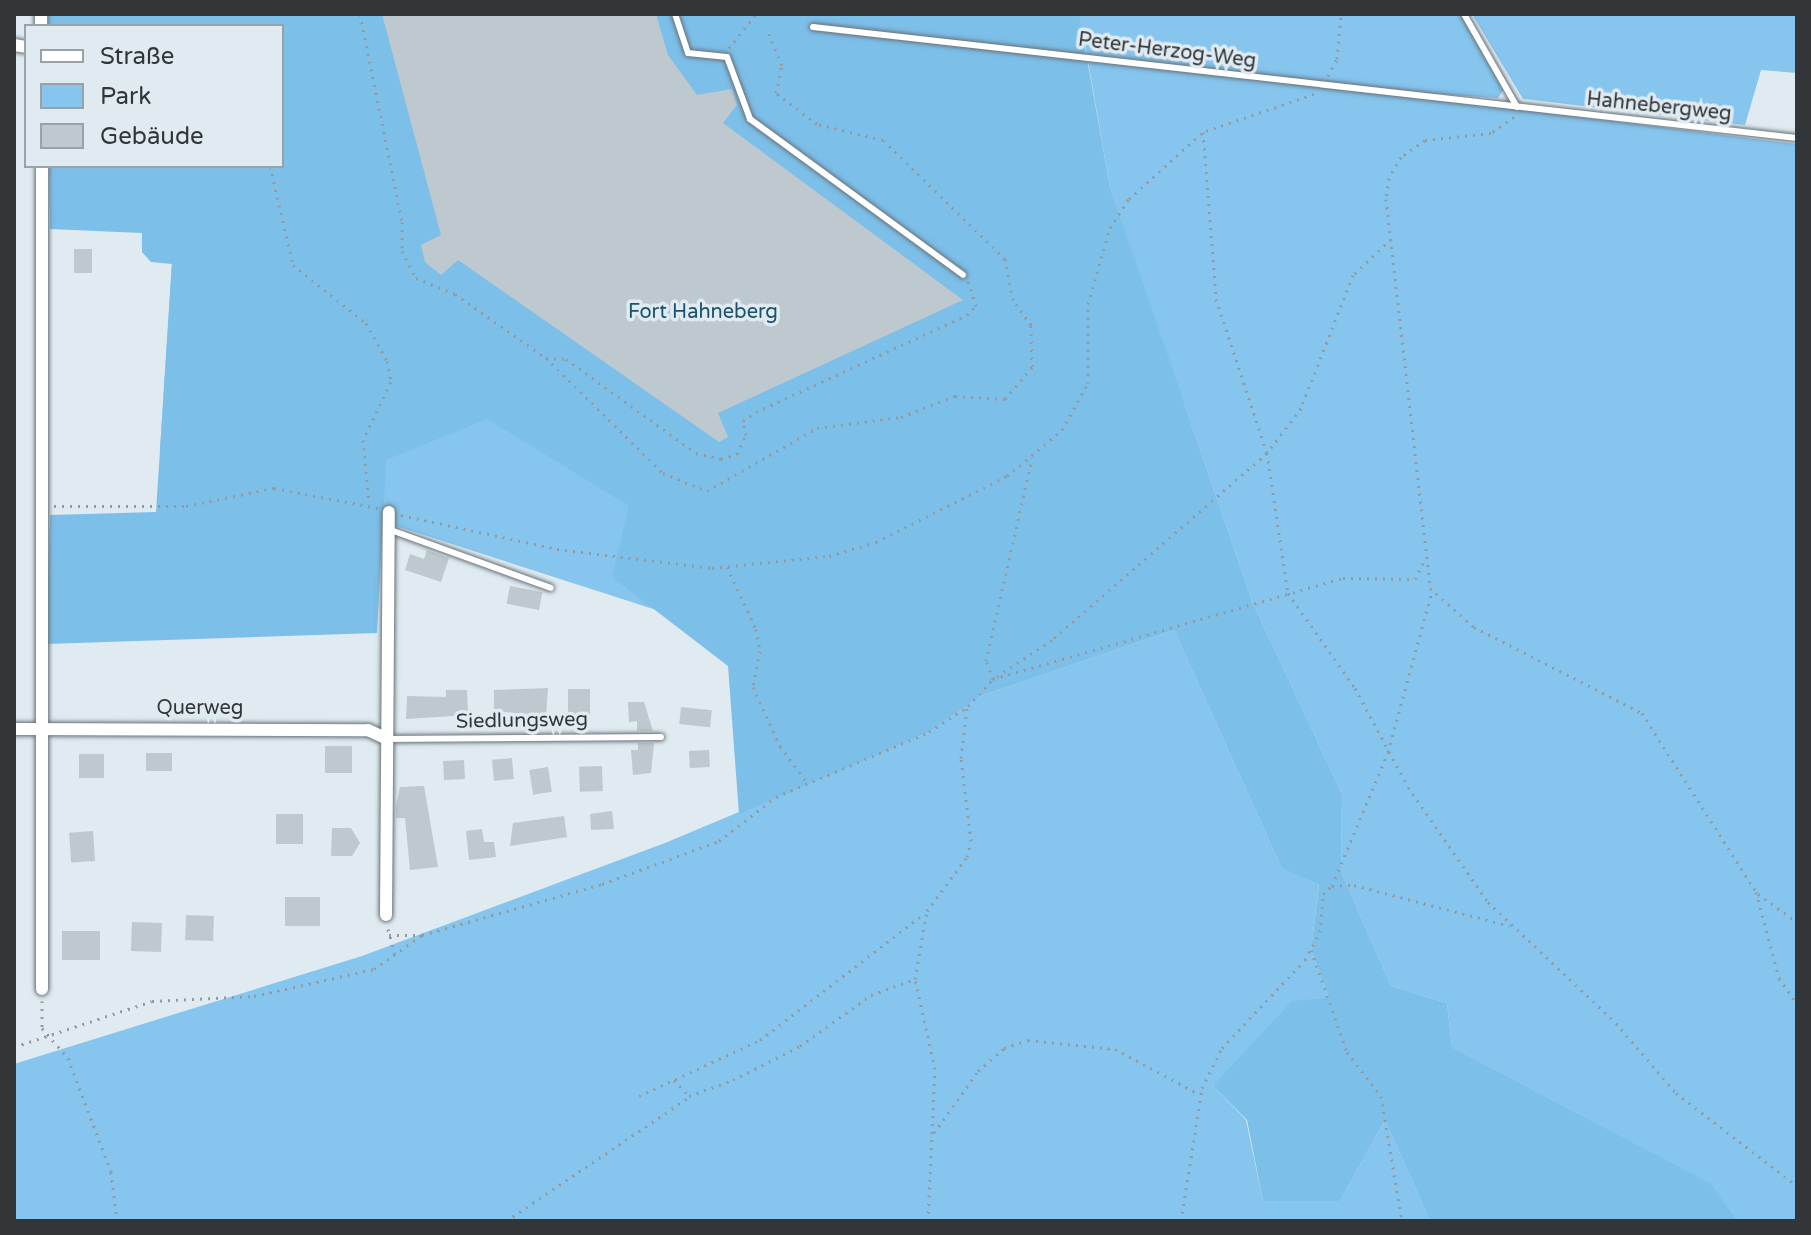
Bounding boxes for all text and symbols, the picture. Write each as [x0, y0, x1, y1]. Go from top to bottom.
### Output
legend [24, 24, 284, 168]
street label: Peter-Herzog-Weg [1077, 28, 1257, 74]
text: Straße [100, 42, 174, 71]
text: Park [100, 82, 151, 111]
street label: Hahnebergweg [1585, 87, 1733, 127]
text: Gebäude [100, 122, 204, 151]
park label: Fort Hahneberg [628, 300, 778, 324]
street label: Querweg [157, 696, 243, 720]
street label: Siedlungsweg [456, 708, 588, 734]

